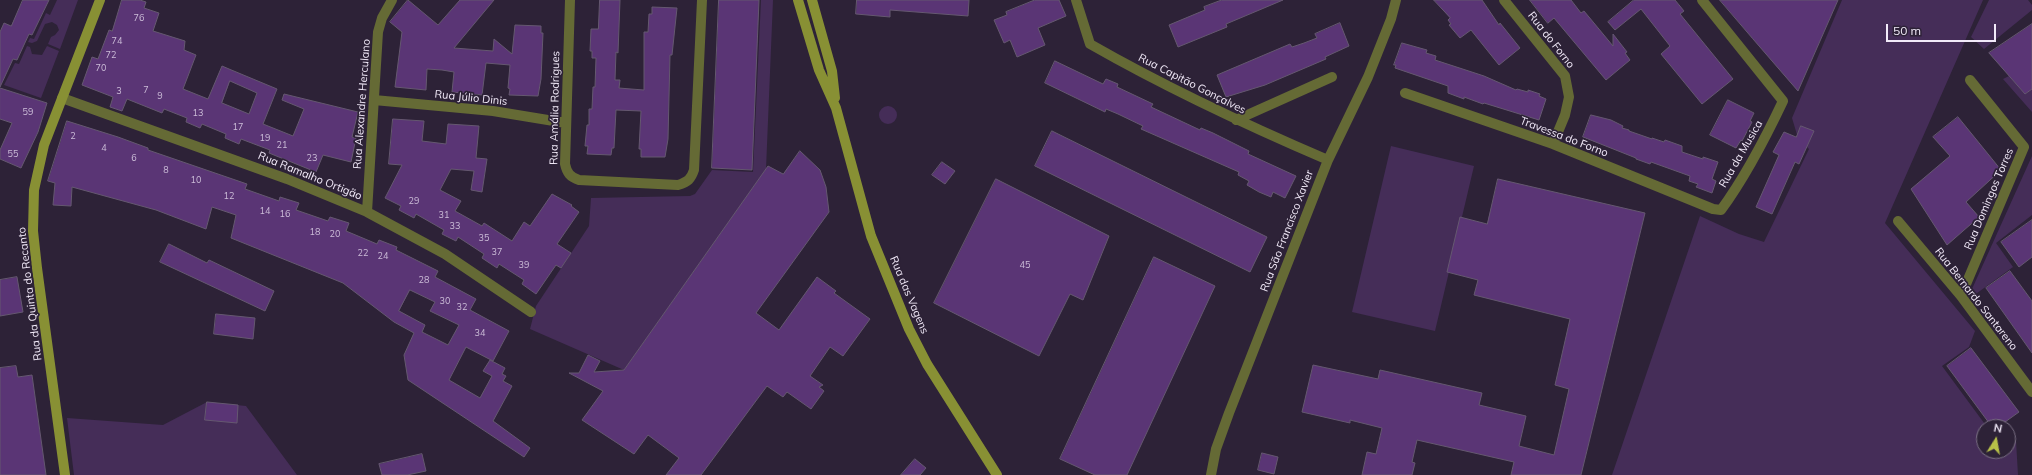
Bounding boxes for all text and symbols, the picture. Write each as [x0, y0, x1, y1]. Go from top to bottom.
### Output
street label: Rua do Forno [1525, 9, 1577, 71]
house number: 76 [134, 13, 144, 23]
scale bar [1888, 16, 1998, 42]
text: 50 m [1893, 23, 1921, 38]
house number: 74 [112, 36, 122, 46]
street label: Rua Alexandre Herculano [351, 38, 373, 170]
house number: 72 [106, 50, 116, 60]
street label: Rua Amália Rodrigues [547, 51, 563, 165]
street label: Rua Capitão Gonçalves [1136, 51, 1248, 117]
house number: 70 [96, 63, 106, 73]
house number: 7 [143, 85, 149, 95]
house number: 3 [116, 86, 122, 96]
street label: Rua Júlio Dinis [434, 88, 508, 108]
house number: 9 [157, 91, 163, 101]
house number: 59 [23, 107, 33, 117]
house number: 13 [193, 108, 203, 118]
street label: Travessa do Forno [1518, 114, 1610, 160]
street label: Rua da Musica [1716, 118, 1766, 190]
house number: 17 [233, 122, 243, 132]
house number: 2 [70, 131, 76, 141]
house number: 19 [260, 133, 270, 143]
house number: 21 [277, 140, 287, 150]
house number: 4 [101, 143, 107, 153]
street label: Rua Domingos Torres [1962, 146, 2016, 252]
house number: 55 [8, 149, 18, 159]
street label: Rua Ramalho Ortigão [256, 149, 364, 203]
house number: 6 [131, 153, 137, 163]
house number: 23 [307, 153, 317, 163]
house number: 8 [163, 165, 169, 175]
street label: Rua São Francisco Xavier [1258, 168, 1316, 294]
house number: 10 [191, 175, 201, 185]
house number: 12 [224, 191, 234, 201]
house number: 29 [409, 196, 419, 206]
house number: 14 [260, 206, 270, 216]
house number: 16 [280, 209, 290, 219]
house number: 31 [439, 210, 449, 220]
house number: 33 [450, 221, 460, 231]
street label: Rua da Quinta do Recanto [15, 226, 45, 362]
house number: 18 [310, 227, 320, 237]
house number: 20 [330, 229, 340, 239]
house number: 35 [479, 233, 489, 243]
street label: Rua Bernardo Santareno [1932, 245, 2020, 353]
house number: 37 [492, 247, 502, 257]
house number: 22 [358, 248, 368, 258]
house number: 24 [378, 251, 388, 261]
street label: Rua das Vagens [887, 254, 931, 336]
house number: 39 [519, 260, 529, 270]
house number: 45 [1020, 260, 1030, 270]
house number: 28 [419, 275, 429, 285]
house number: 30 [440, 296, 450, 306]
house number: 32 [457, 302, 467, 312]
house number: 34 [475, 328, 485, 338]
north arrow [1976, 419, 2016, 459]
text: N [1993, 421, 2004, 436]

